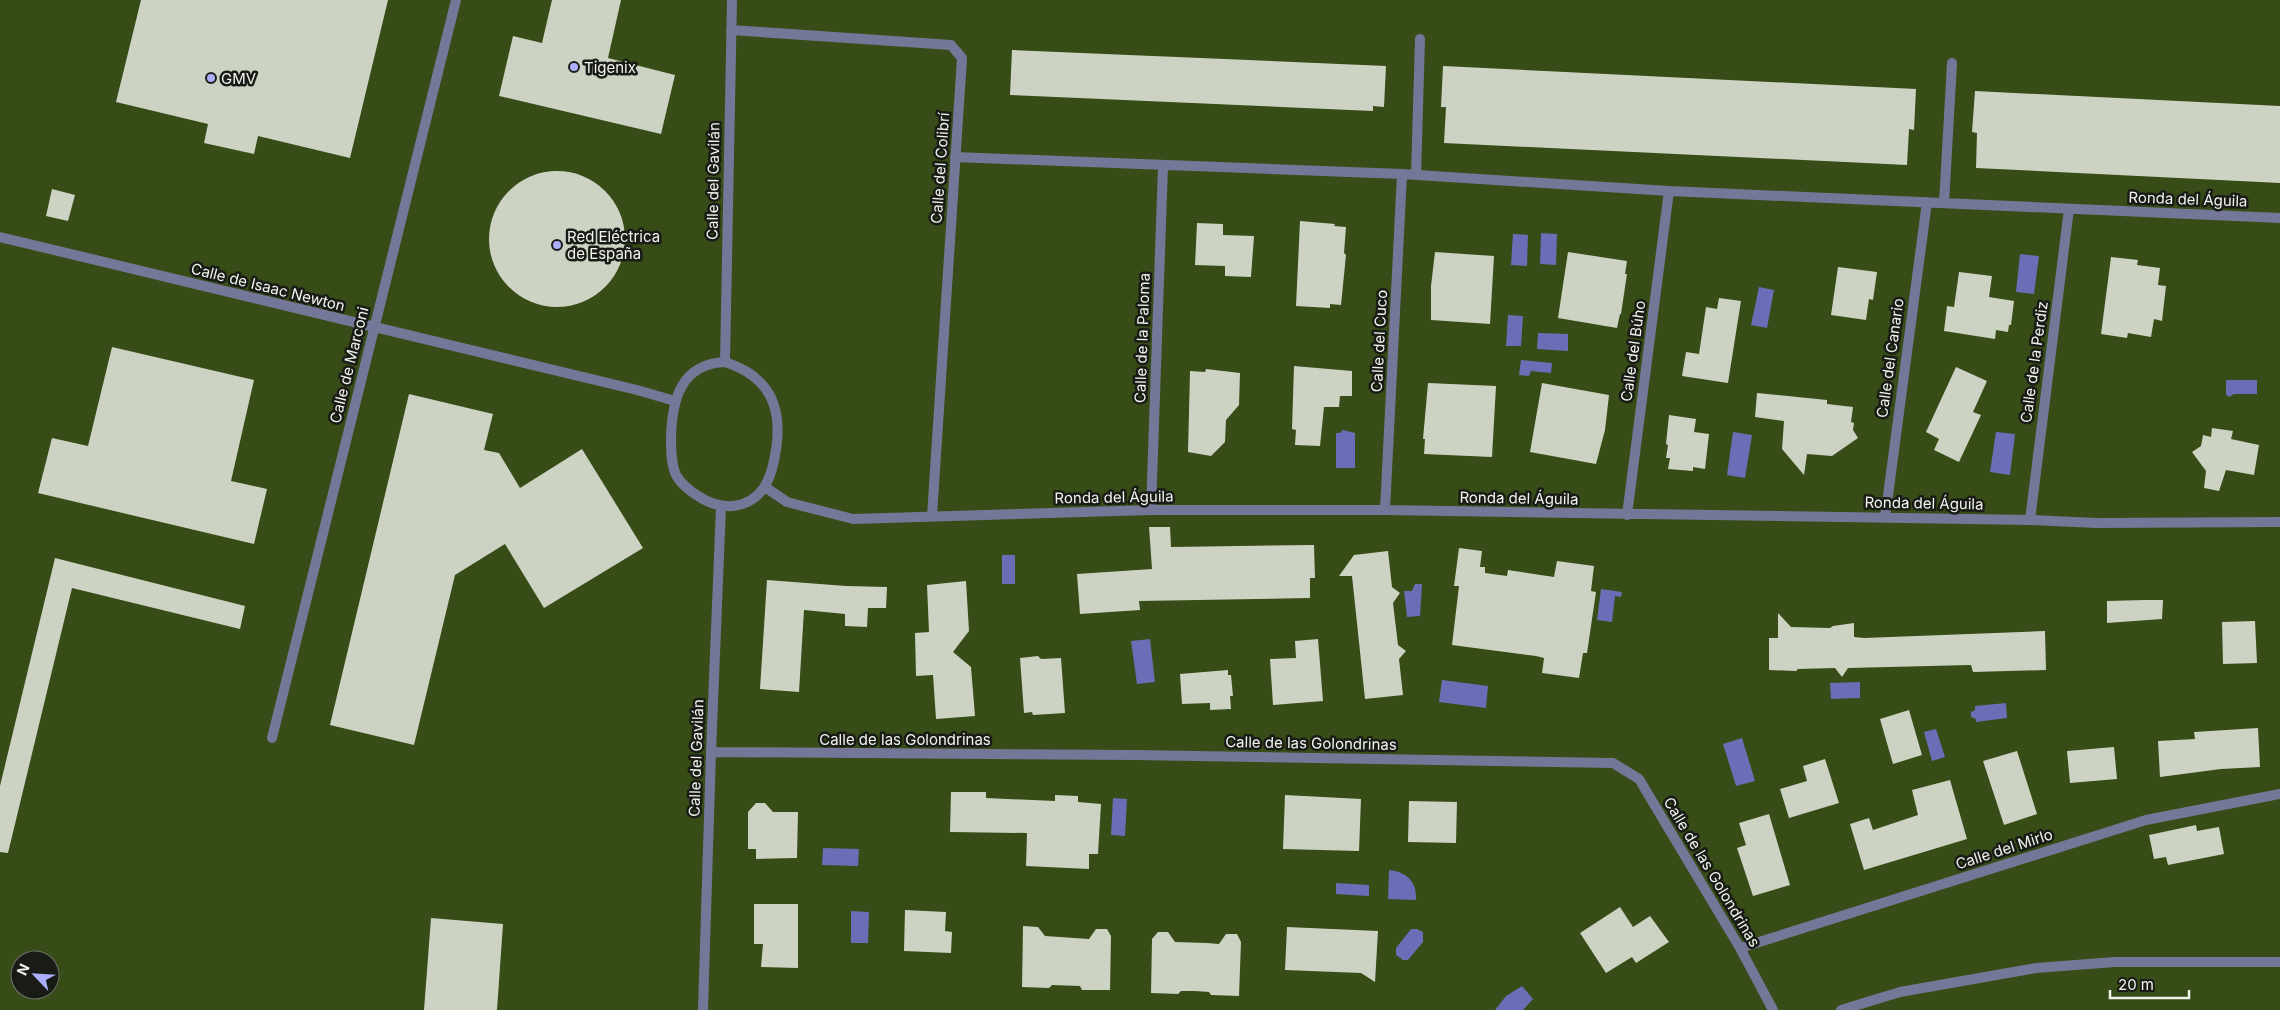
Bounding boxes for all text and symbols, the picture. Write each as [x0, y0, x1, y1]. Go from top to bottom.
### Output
place label: Tigenix [584, 58, 636, 77]
marker: Tigenix [568, 61, 580, 73]
place label: GMV [221, 69, 256, 88]
marker: GMV [205, 72, 217, 84]
street label: Calle del Colibrí [927, 111, 953, 224]
street label: Calle del Gavilán [702, 122, 724, 240]
street label: Ronda del Águila [2128, 187, 2248, 211]
place label: Red Eléctrica de España [567, 227, 660, 263]
marker: Red Eléctrica de España [551, 239, 563, 251]
street label: Calle de Isaac Newton [189, 259, 347, 315]
street label: Calle de la Paloma [1130, 273, 1154, 403]
street label: Calle del Cuco [1367, 289, 1391, 393]
street label: Calle del Canario [1872, 297, 1908, 419]
street label: Calle del Búho [1616, 299, 1650, 403]
street label: Calle de la Perdiz [2016, 300, 2052, 424]
street label: Calle de Marconi [325, 305, 373, 425]
street label: Ronda del Águila [1054, 486, 1174, 508]
street label: Ronda del Águila [1459, 487, 1579, 509]
street label: Ronda del Águila [1864, 492, 1984, 514]
street label: Calle del Gavilán [684, 699, 708, 817]
street label: Calle de las Golondrinas [819, 730, 991, 749]
street label: Calle de las Golondrinas [1225, 732, 1397, 754]
street label: Calle de las Golondrinas [1660, 794, 1764, 950]
street label: Calle del Mirlo [1953, 824, 2055, 874]
north arrow [10, 950, 60, 1000]
text: N [13, 961, 33, 978]
scale bar [2110, 968, 2189, 1000]
text: 20 m [2118, 975, 2154, 994]

